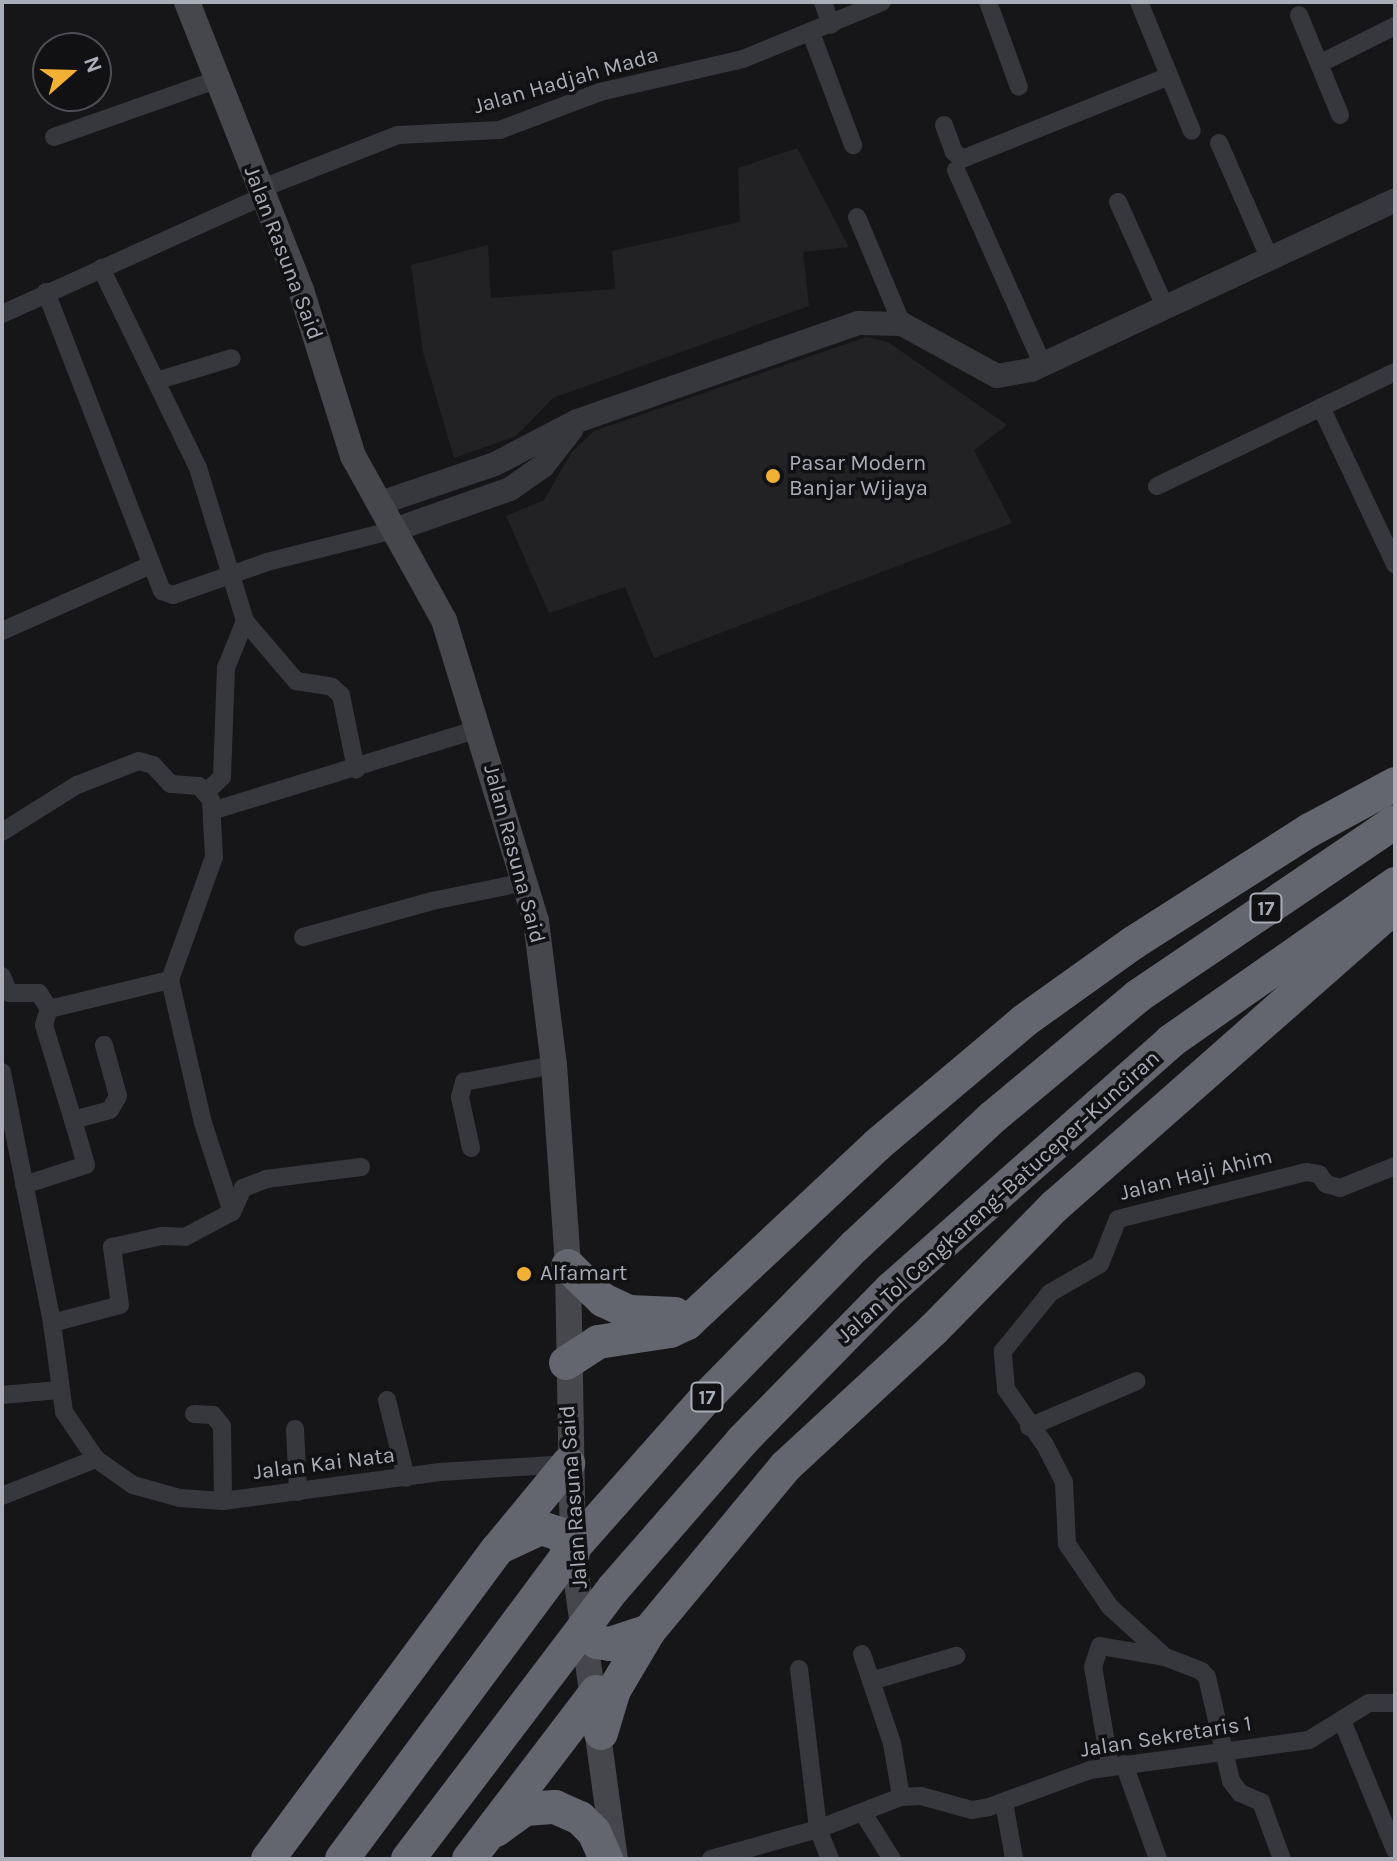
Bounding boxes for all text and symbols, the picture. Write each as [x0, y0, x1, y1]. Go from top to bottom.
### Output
north arrow [32, 32, 112, 112]
street label: Jalan Hadjah Mada [471, 42, 661, 120]
text: N [78, 53, 108, 76]
street label: Jalan Rasuna Said [238, 162, 328, 344]
place label: Pasar Modern Banjar Wijaya [789, 450, 928, 502]
marker: Pasar Modern Banjar Wijaya [764, 467, 782, 485]
street label: Jalan Rasuna Said [477, 762, 551, 946]
road number: 17 [1248, 892, 1284, 924]
street label: Jalan Tol Cengkareng–Batuceper–Kunciran [832, 1045, 1166, 1349]
street label: Jalan Haji Ahim [1117, 1143, 1275, 1207]
place label: Alfamart [540, 1261, 627, 1287]
marker: Alfamart [515, 1265, 533, 1283]
road number: 17 [689, 1381, 725, 1413]
street label: Jalan Rasuna Said [554, 1404, 594, 1590]
street label: Jalan Kai Nata [252, 1442, 396, 1486]
street label: Jalan Sekretaris 1 [1079, 1710, 1253, 1764]

